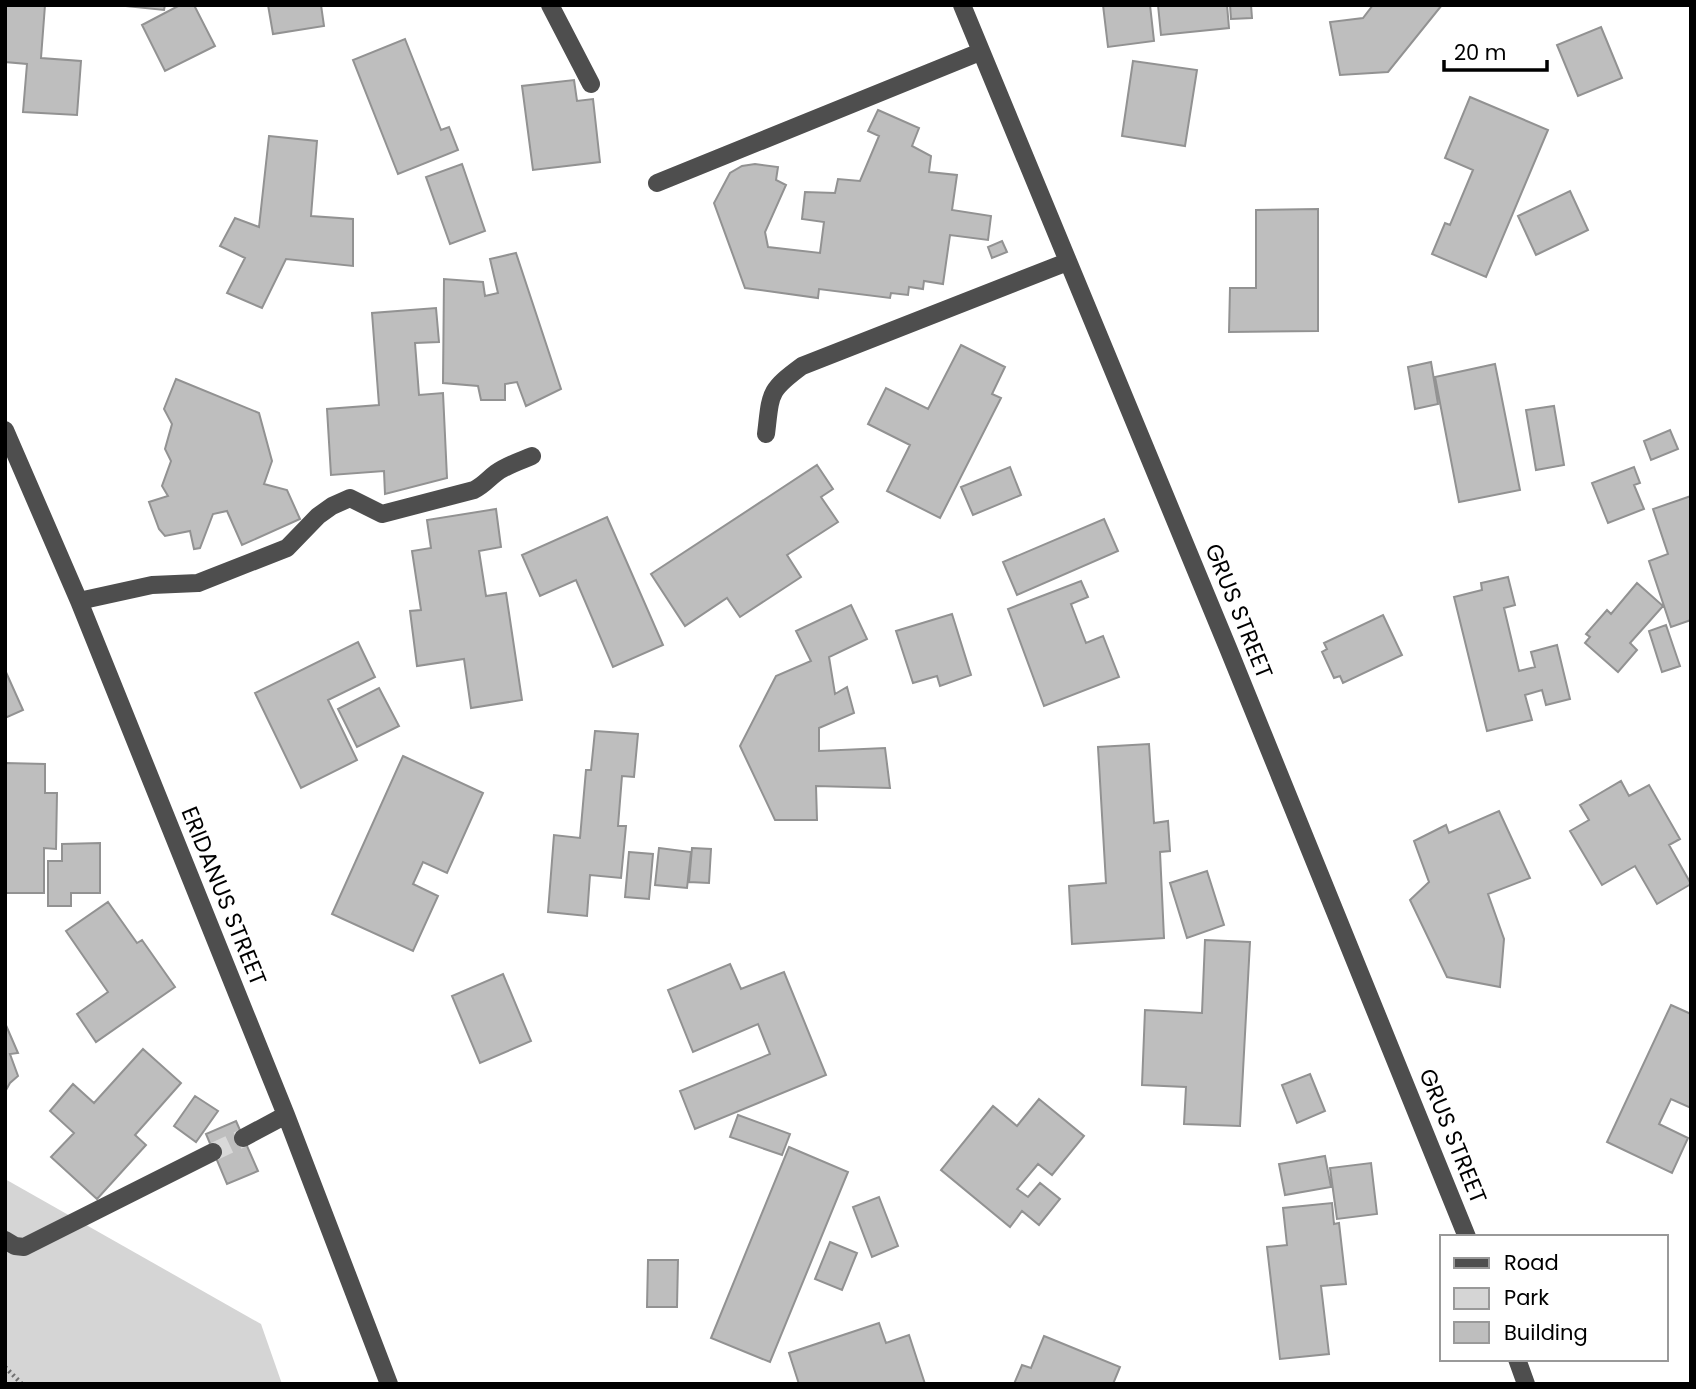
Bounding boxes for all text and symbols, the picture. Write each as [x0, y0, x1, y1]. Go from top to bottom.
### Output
scale bar [1444, 28, 1547, 72]
text: 20 m [1454, 38, 1507, 67]
street label: GRUS STREET [1197, 539, 1281, 683]
street label: ERIDANUS STREET [173, 802, 275, 990]
street label: GRUS STREET [1411, 1064, 1495, 1208]
legend [1440, 1235, 1668, 1361]
text: Road [1504, 1248, 1559, 1277]
text: Park [1504, 1283, 1549, 1312]
text: Building [1504, 1318, 1588, 1347]

